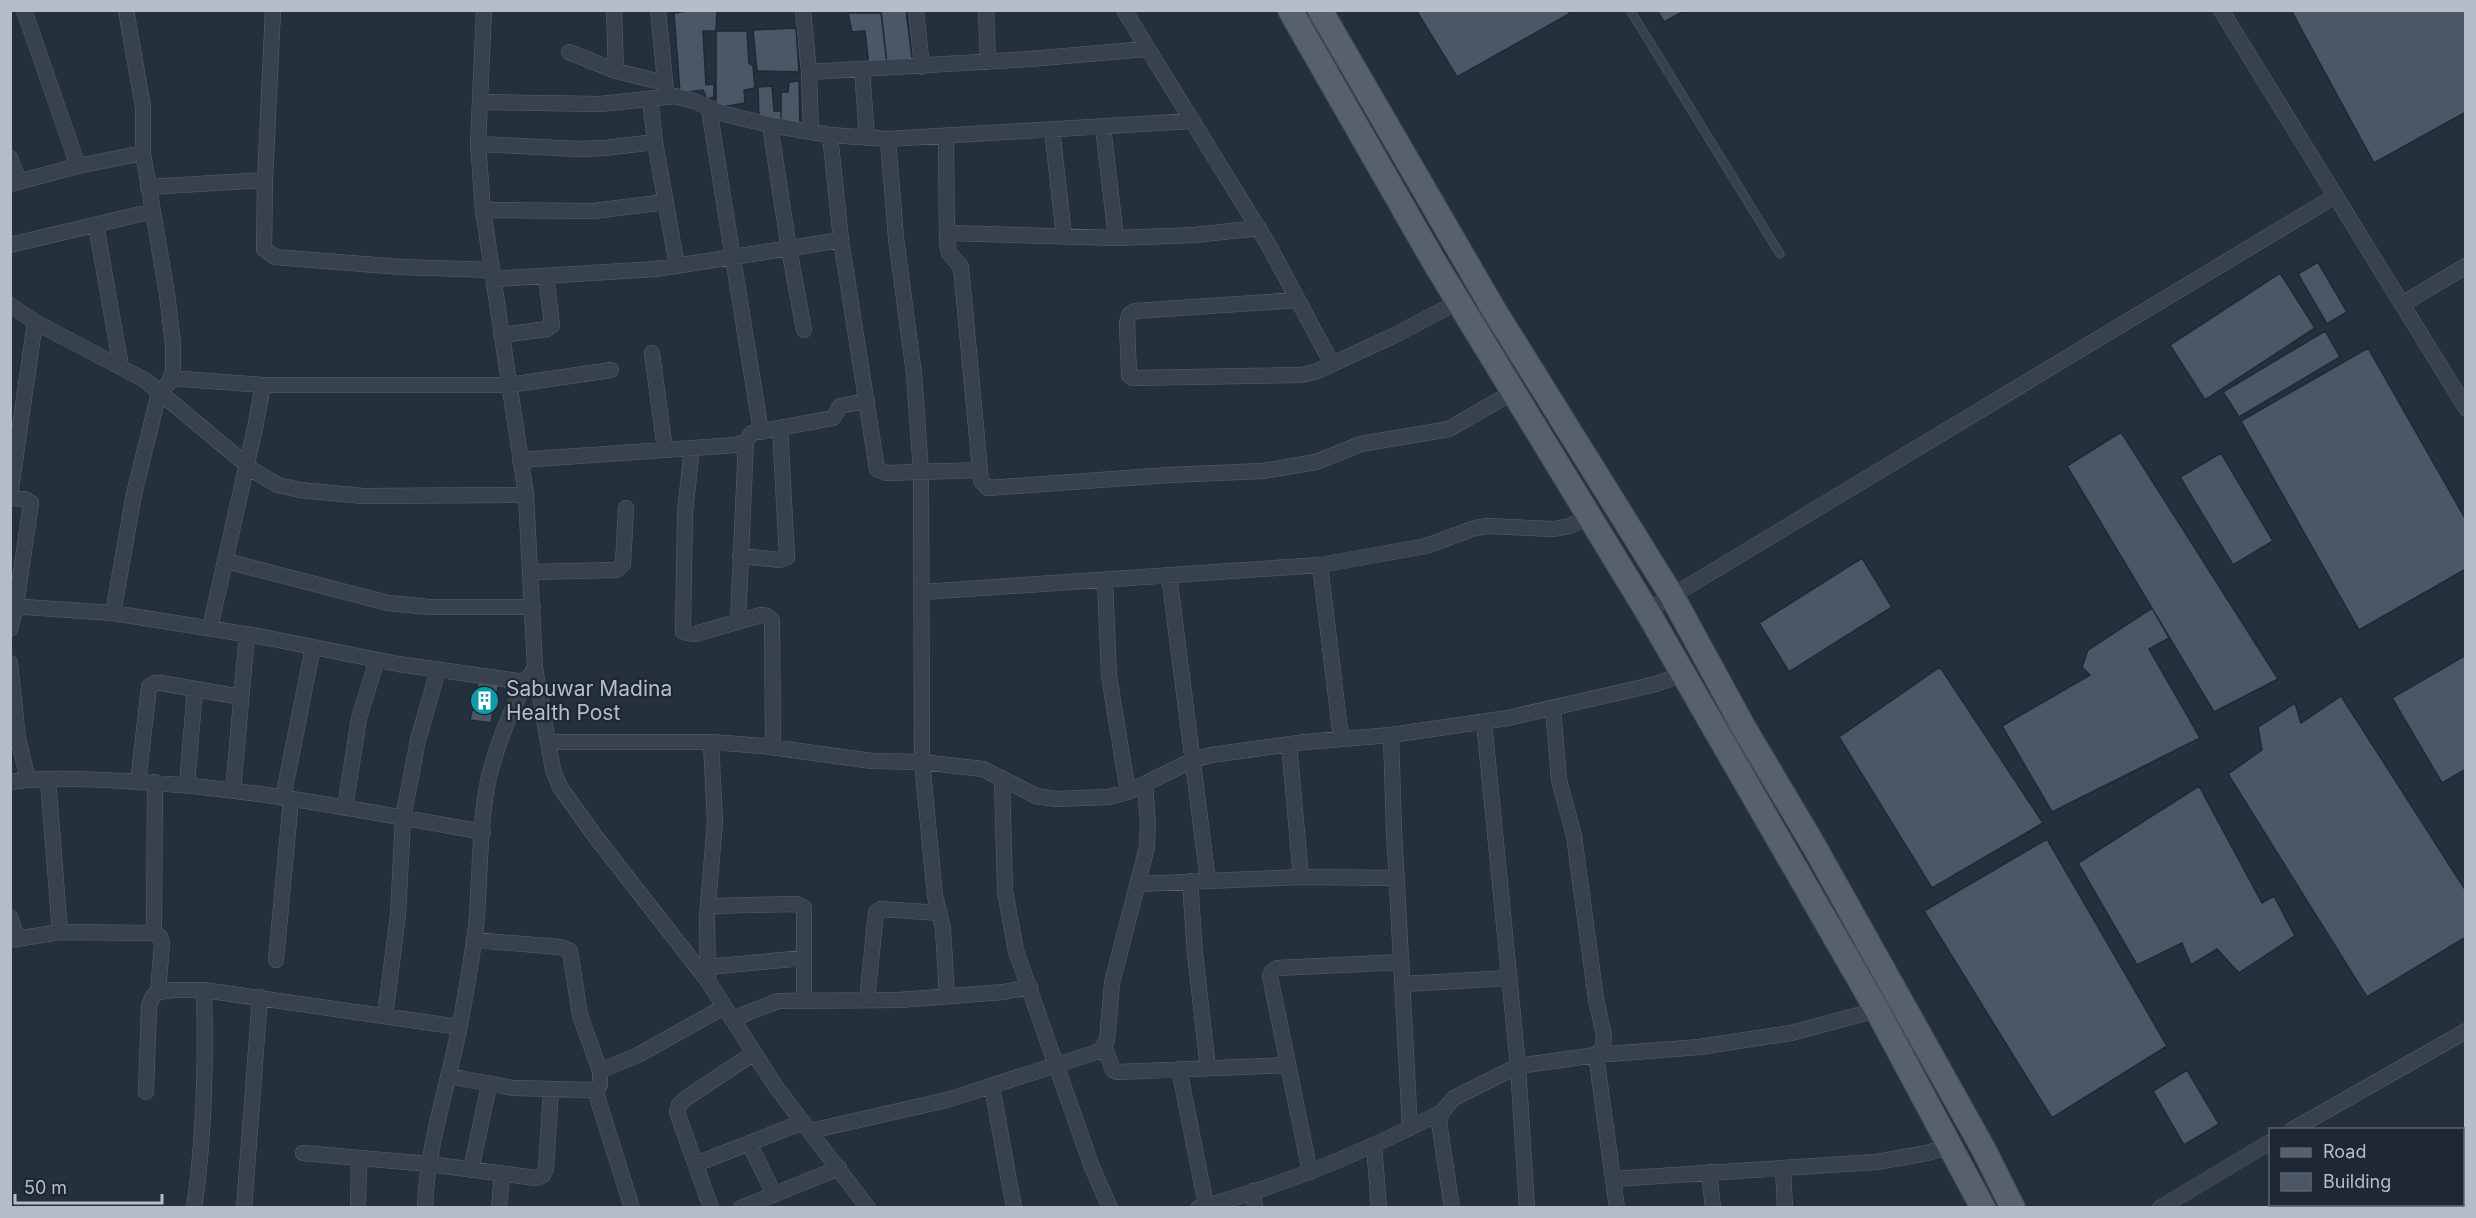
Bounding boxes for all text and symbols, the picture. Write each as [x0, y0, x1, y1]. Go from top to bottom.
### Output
place label: Sabuwar Madina Health Post [506, 676, 672, 725]
building icon: Sabuwar Madina Health Post [469, 685, 501, 717]
legend [2269, 1128, 2464, 1206]
text: Road [2323, 1141, 2366, 1162]
scale bar [15, 1167, 162, 1205]
text: Building [2323, 1171, 2391, 1192]
text: 50 m [24, 1177, 67, 1198]

